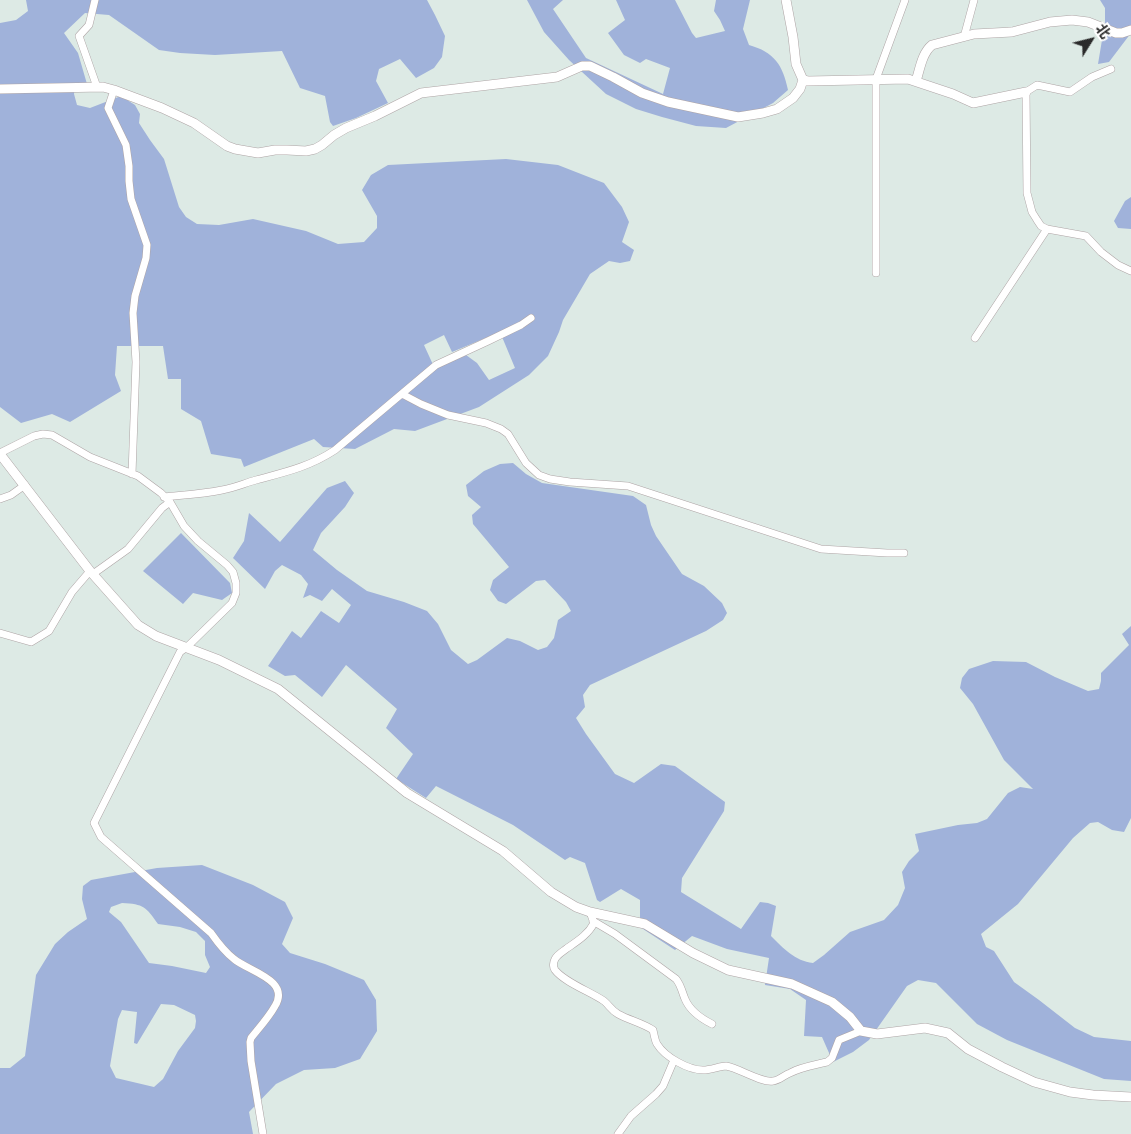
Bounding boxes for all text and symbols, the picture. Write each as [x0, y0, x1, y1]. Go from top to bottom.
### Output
north arrow [1066, 15, 1116, 65]
text: 北 [1092, 20, 1115, 42]

